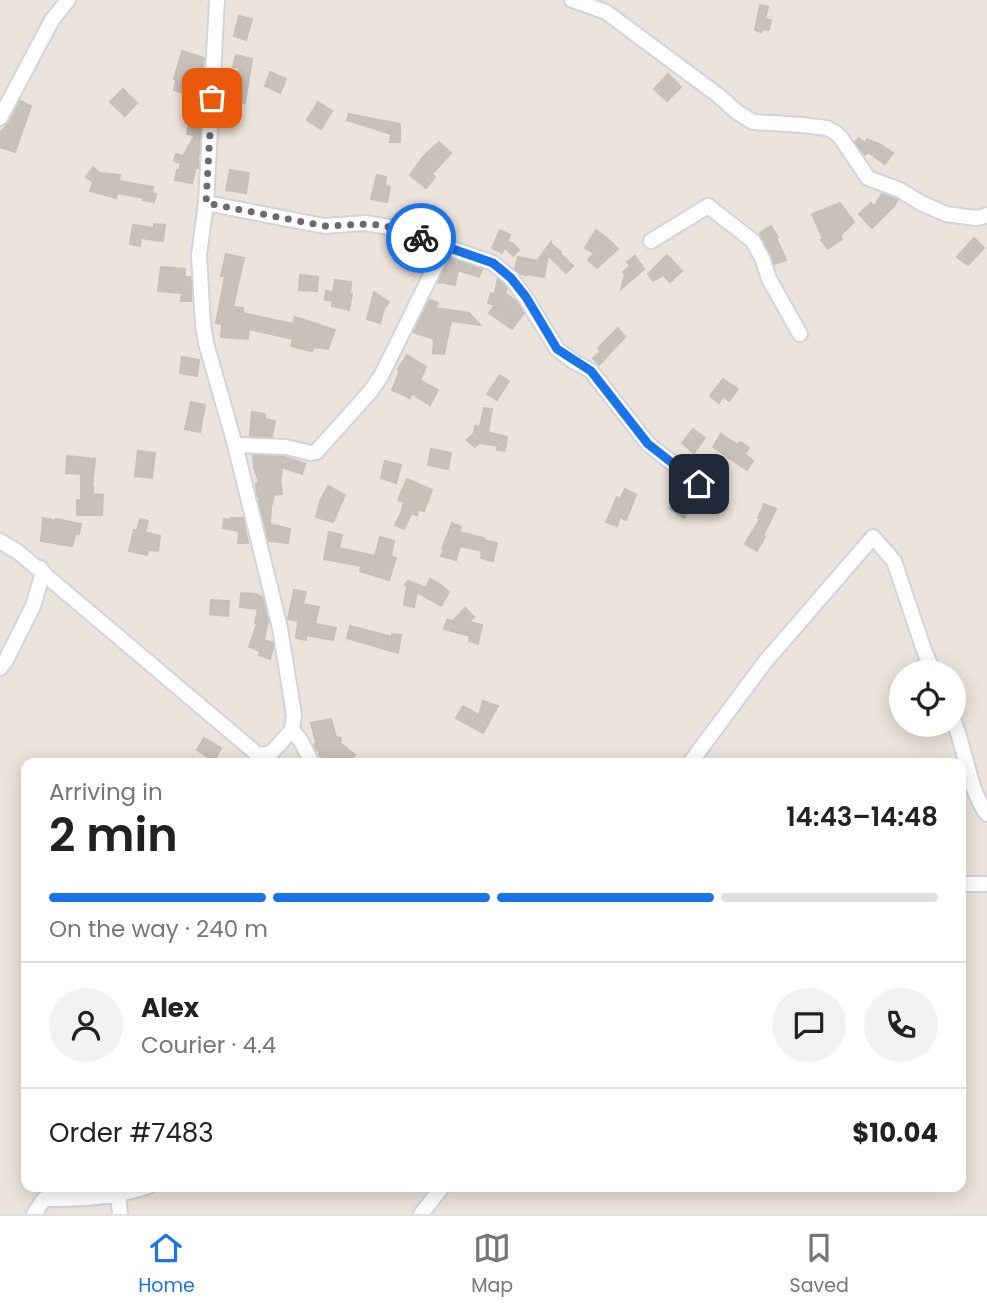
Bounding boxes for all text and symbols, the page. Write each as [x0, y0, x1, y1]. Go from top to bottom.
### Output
pin [182, 68, 242, 128]
icon: bag [193, 79, 231, 117]
courier [386, 203, 456, 273]
icon: bike [402, 219, 440, 257]
pin [669, 454, 729, 514]
icon: home [680, 465, 718, 503]
map controls [889, 660, 966, 737]
button: locate [889, 660, 966, 737]
text: Arriving in [49, 776, 163, 808]
text: 14:43–14:48 [786, 799, 938, 835]
text: 2 min [49, 803, 178, 867]
text: On the way · 240 m [49, 913, 268, 945]
button: person [49, 988, 123, 1062]
button: chat [772, 988, 846, 1062]
button: phone [864, 988, 938, 1062]
text: Alex [141, 990, 199, 1026]
text: Courier · 4.4 [141, 1029, 276, 1061]
text: Order #7483 [49, 1115, 214, 1151]
text: $10.04 [852, 1115, 938, 1151]
tab: Home [138, 1229, 195, 1300]
tab: Map [471, 1229, 513, 1300]
tab: Saved [790, 1229, 849, 1300]

